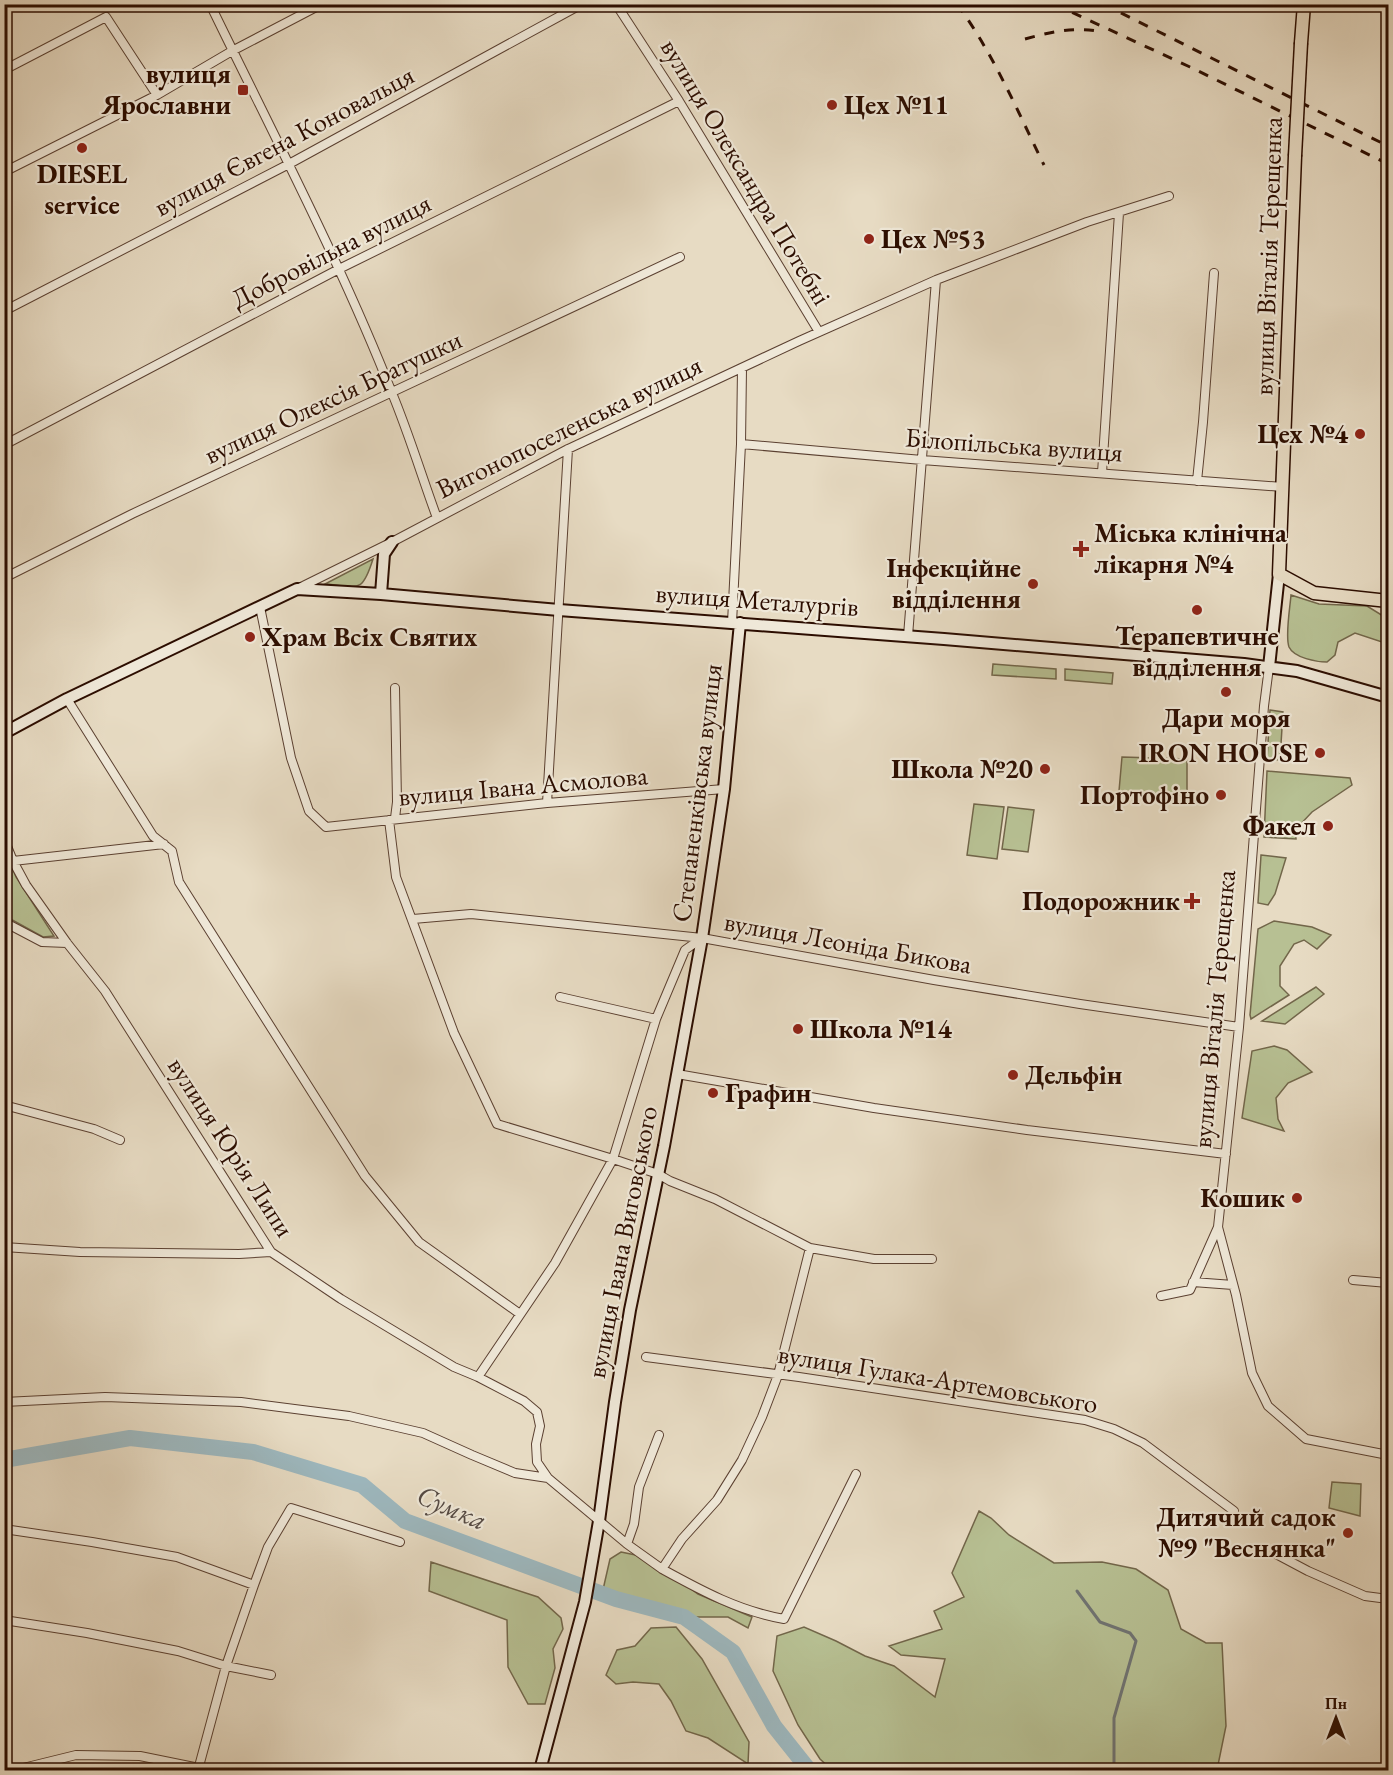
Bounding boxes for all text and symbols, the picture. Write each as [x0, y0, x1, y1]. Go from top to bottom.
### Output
street label: вулиця Олександра Потебні [653, 32, 840, 312]
place label: вулиця Ярославни [101, 56, 231, 122]
street label: вулиця Євгена Коновальця [148, 57, 420, 224]
marker: вулиця Ярославни [236, 83, 250, 97]
place label: Цех №11 [844, 87, 949, 122]
marker: Цех №11 [825, 98, 839, 112]
street label: вулиця Віталія Терещенка [1245, 116, 1290, 396]
marker: DIESEL service [75, 141, 89, 155]
place label: DIESEL service [37, 156, 128, 222]
street label: Добровільна вулиця [225, 185, 437, 316]
place label: Цех №53 [881, 221, 986, 256]
marker: Цех №53 [862, 232, 876, 246]
street label: вулиця Олексія Братушки [198, 321, 467, 472]
street label: Вигонопоселенська вулиця [430, 347, 707, 506]
place label: Цех №4 [1257, 416, 1349, 451]
street label: Білопільська вулиця [904, 419, 1124, 470]
marker: Цех №4 [1353, 427, 1367, 441]
place label: Міська клінічна лікарня №4 [1094, 515, 1287, 581]
marker: Міська клінічна лікарня №4 [1072, 540, 1090, 558]
place label: Інфекційне відділення [887, 550, 1021, 616]
street label: вулиця Металургів [654, 575, 860, 624]
marker: Інфекційне відділення [1026, 577, 1040, 591]
marker: Терапевтичне відділення [1190, 603, 1204, 617]
place label: Терапевтичне відділення [1115, 618, 1279, 684]
place label: Храм Всіх Святих [261, 619, 478, 654]
marker: Храм Всіх Святих [243, 630, 257, 644]
street label: Степаненківська вулиця [663, 662, 730, 924]
marker: Дари моря [1219, 685, 1233, 699]
place label: Дари моря [1162, 700, 1290, 735]
place label: IRON HOUSE [1139, 735, 1308, 770]
marker: IRON HOUSE [1313, 746, 1327, 760]
place label: Школа №20 [891, 751, 1033, 786]
street label: вулиця Івана Асмолова [397, 757, 649, 814]
marker: Школа №20 [1038, 762, 1052, 776]
place label: Портофіно [1080, 777, 1209, 812]
marker: Портофіно [1214, 788, 1228, 802]
place label: Факел [1243, 808, 1316, 843]
marker: Факел [1321, 819, 1335, 833]
street label: вулиця Віталія Терещенка [1184, 868, 1243, 1149]
place label: Подорожник [1022, 883, 1180, 918]
marker: Подорожник [1185, 894, 1199, 908]
street label: вулиця Леоніда Бикова [722, 903, 975, 982]
place label: Школа №14 [810, 1011, 952, 1046]
marker: Школа №14 [791, 1022, 805, 1036]
street label: вулиця Юрія Липи [160, 1050, 303, 1243]
place label: Дельфін [1025, 1057, 1123, 1092]
marker: Дельфін [1006, 1068, 1020, 1082]
place label: Графин [725, 1075, 812, 1110]
marker: Графин [706, 1086, 720, 1100]
street label: вулиця Івана Виговського [578, 1103, 665, 1381]
place label: Кошик [1200, 1180, 1285, 1215]
marker: Кошик [1290, 1191, 1304, 1205]
street label: вулиця Гулака-Артемовського [776, 1336, 1100, 1421]
water label: Сумка [412, 1476, 492, 1538]
place label: Дитячий садок №9 "Веснянка" [1156, 1499, 1336, 1565]
marker: Дитячий садок №9 "Веснянка" [1341, 1526, 1355, 1540]
north arrow [1306, 1688, 1366, 1748]
text: Пн [1325, 1693, 1347, 1714]

